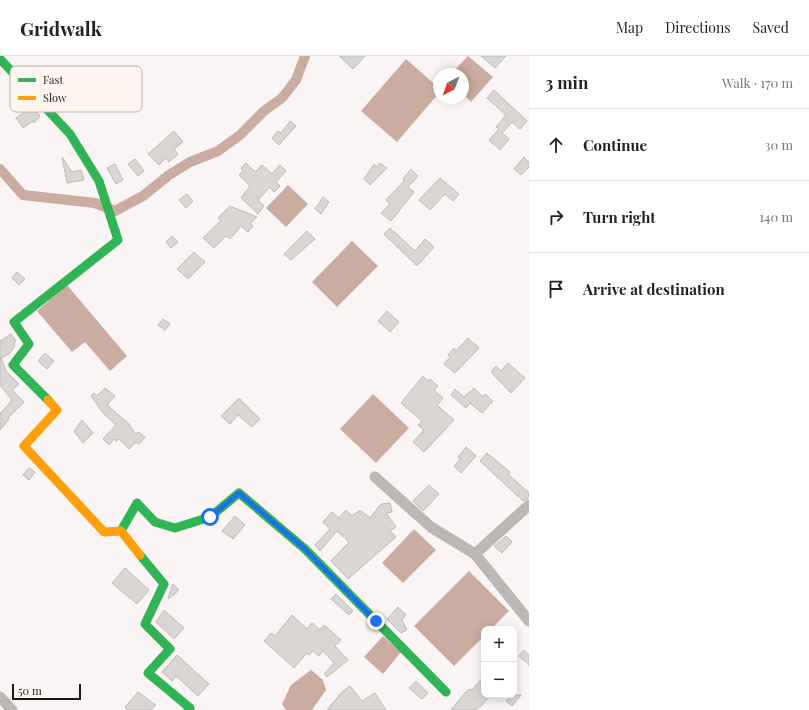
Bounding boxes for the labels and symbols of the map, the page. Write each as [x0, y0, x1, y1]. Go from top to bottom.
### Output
legend [10, 66, 142, 112]
north arrow [433, 68, 469, 104]
text: Fast [43, 72, 63, 87]
text: Slow [43, 90, 67, 105]
route start [201, 508, 219, 526]
route end [367, 612, 385, 630]
scale bar [12, 682, 81, 701]

